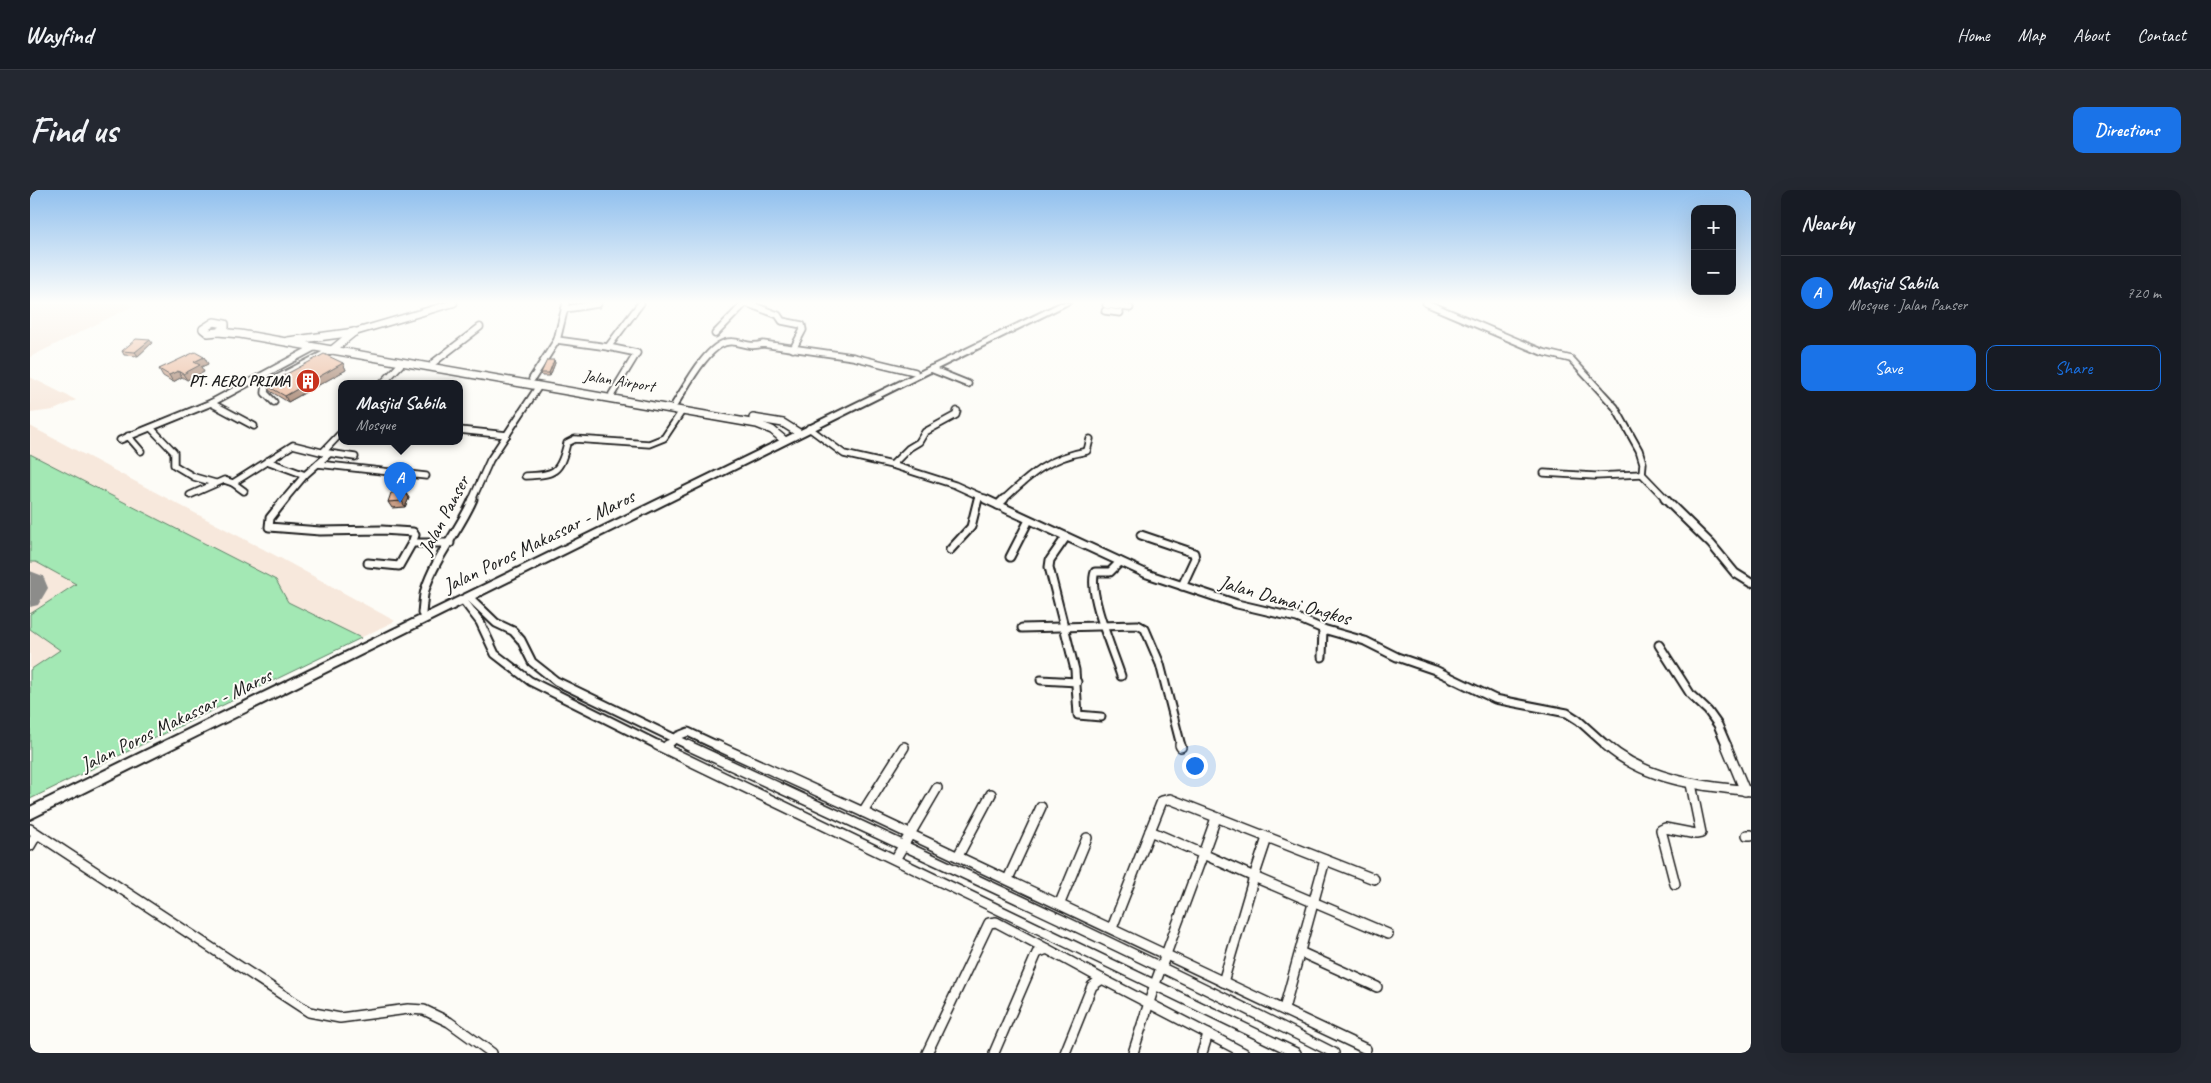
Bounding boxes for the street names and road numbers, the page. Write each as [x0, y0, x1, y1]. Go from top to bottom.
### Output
street label: Jalan Airport [581, 365, 659, 397]
street label: Jalan Panser [412, 470, 476, 560]
street label: Jalan Poros Makassar - Maros [438, 483, 641, 599]
street label: Jalan Damai Ongkos [1216, 569, 1356, 631]
street label: Jalan Poros Makassar - Maros [75, 662, 278, 778]

